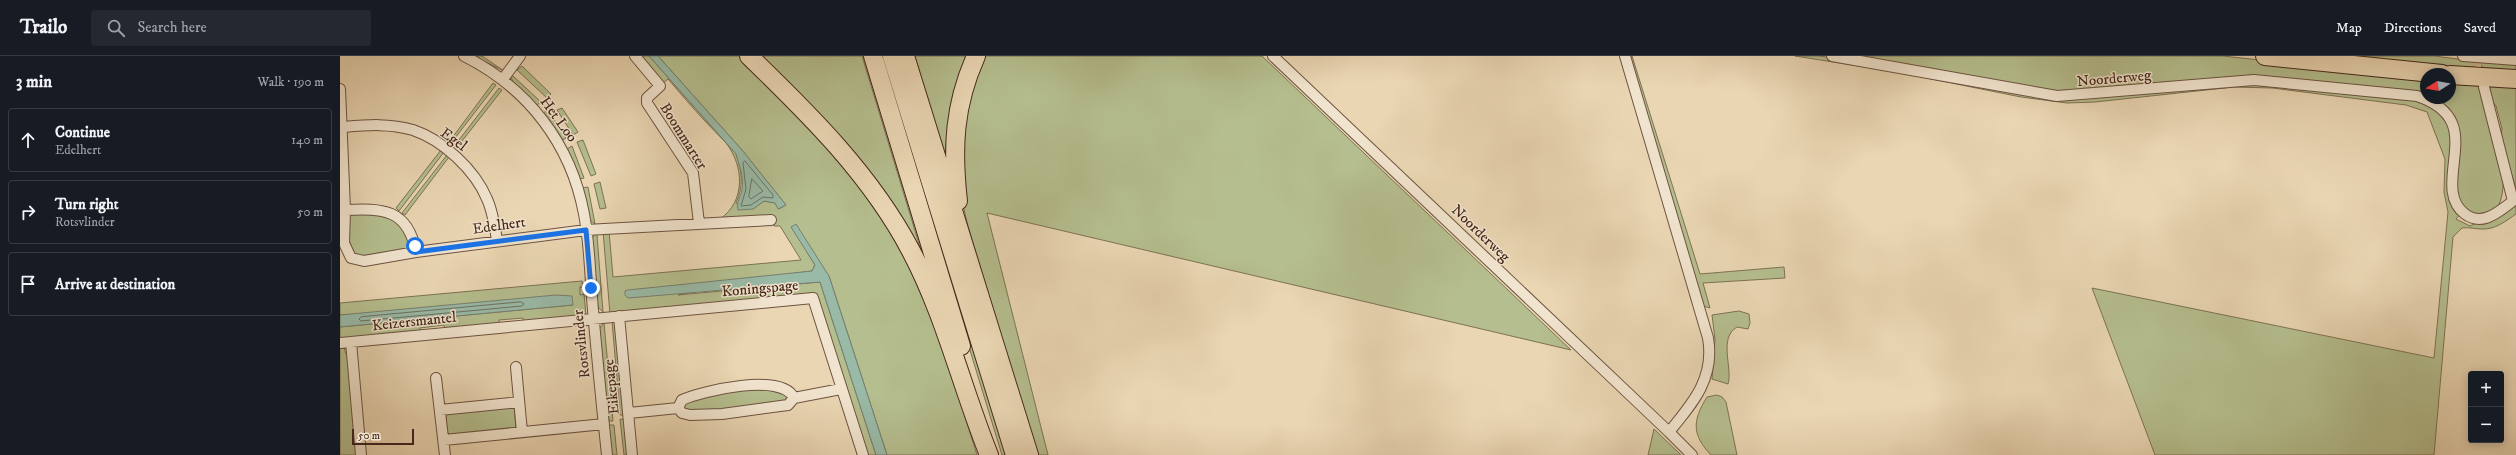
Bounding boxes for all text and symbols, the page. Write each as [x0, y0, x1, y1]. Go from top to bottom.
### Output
search box [91, 10, 371, 46]
text: Trailo [20, 16, 67, 39]
icon: search [105, 17, 127, 39]
text: Search here [137, 18, 207, 37]
text: Map [2336, 19, 2362, 37]
text: Directions [2384, 19, 2442, 37]
text: Saved [2464, 19, 2496, 37]
street label: Noorderweg [2076, 66, 2153, 91]
north arrow [2420, 68, 2456, 104]
text: 3 min [16, 71, 52, 93]
text: Walk · 190 m [258, 74, 324, 90]
street label: Het Loo [536, 93, 582, 146]
street label: Boommarter [656, 99, 712, 174]
text: Continue [55, 123, 110, 142]
street label: Egel [437, 123, 471, 156]
icon: ahead [17, 129, 39, 151]
text: 140 m [291, 132, 323, 148]
text: Edelhert [55, 142, 101, 158]
text: Turn right [55, 195, 118, 214]
icon: right [17, 201, 39, 223]
street label: Noorderweg [1447, 201, 1515, 267]
text: 50 m [297, 204, 323, 220]
street label: Edelhert [471, 212, 527, 239]
text: Rotsvlinder [55, 214, 115, 230]
route start [406, 237, 424, 255]
icon: arrive [17, 273, 39, 295]
text: Arrive at destination [55, 275, 175, 294]
street label: Koningspage [721, 276, 799, 301]
route end [582, 279, 600, 297]
street label: Keizersmantel [371, 308, 458, 335]
street label: Rotsvlinder [568, 308, 595, 379]
street label: Eikepage [599, 358, 624, 415]
map controls [2468, 371, 2504, 443]
button: + [2468, 371, 2504, 407]
button: − [2468, 407, 2504, 443]
scale bar [352, 427, 414, 446]
text: 50 m [358, 429, 380, 443]

